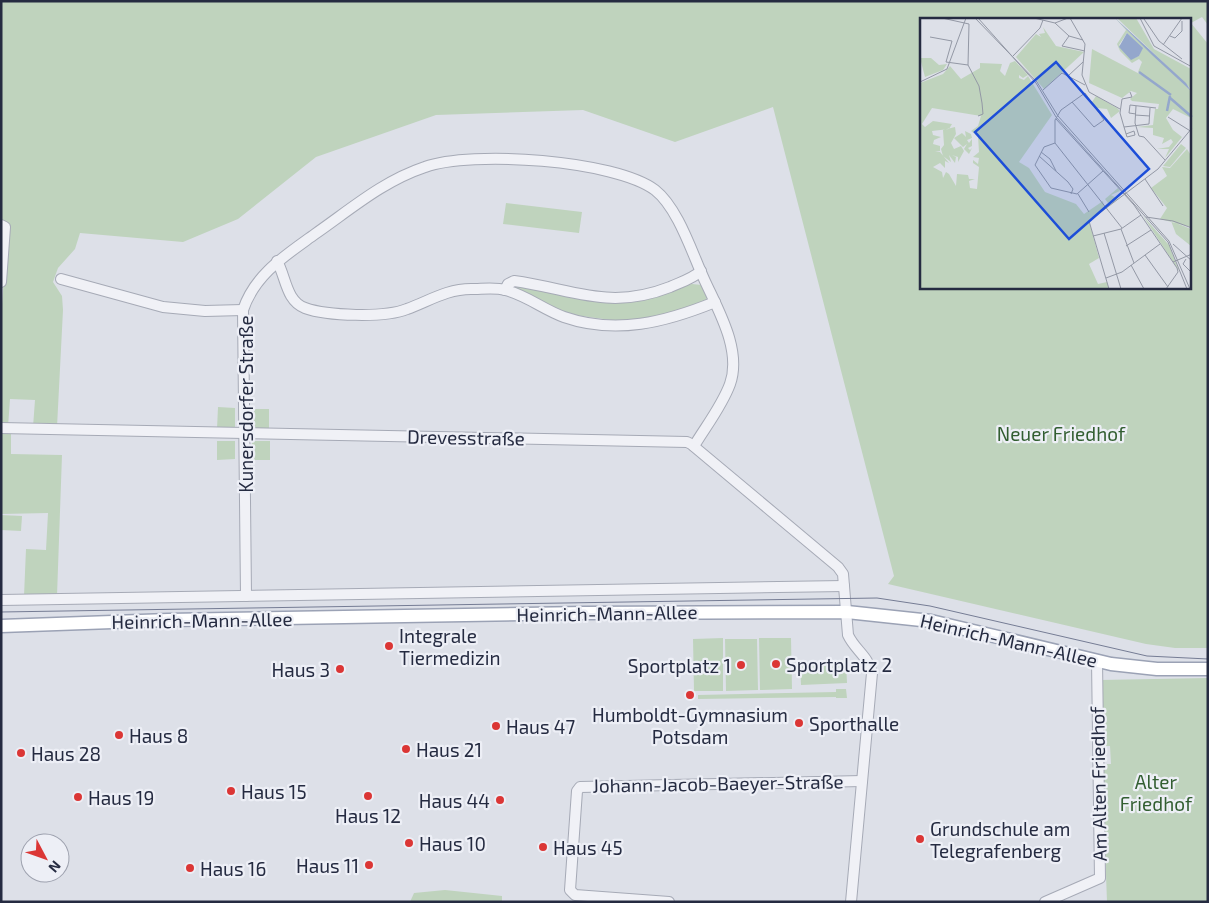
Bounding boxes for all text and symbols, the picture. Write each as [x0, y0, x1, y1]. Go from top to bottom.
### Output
inset map [920, 18, 1192, 289]
street label: Kunersdorfer Straße [234, 315, 257, 493]
park label: Neuer Friedhof [997, 422, 1126, 445]
street label: Drevesstraße [407, 424, 525, 450]
street label: Heinrich-Mann-Allee [516, 600, 698, 626]
street label: Heinrich-Mann-Allee [111, 607, 293, 633]
street label: Heinrich-Mann-Allee [918, 608, 1100, 672]
place label: Integrale Tiermedizin [399, 624, 500, 669]
marker: Integrale Tiermedizin [383, 640, 395, 652]
place label: Sportplatz 2 [786, 653, 892, 676]
place label: Sportplatz 1 [628, 654, 731, 677]
place label: Haus 3 [272, 658, 330, 681]
marker: Sportplatz 2 [770, 658, 782, 670]
marker: Sportplatz 1 [735, 659, 747, 671]
marker: Haus 3 [334, 663, 346, 675]
marker: Humboldt-Gymnasium Potsdam [684, 689, 696, 701]
place label: Humboldt-Gymnasium Potsdam [592, 703, 788, 748]
street label: Am Alten Friedhof [1085, 706, 1111, 862]
place label: Sporthalle [809, 712, 899, 735]
place label: Haus 47 [506, 715, 576, 738]
marker: Sporthalle [793, 717, 805, 729]
marker: Haus 47 [490, 720, 502, 732]
place label: Haus 8 [129, 724, 188, 747]
marker: Haus 8 [113, 729, 125, 741]
place label: Haus 21 [416, 738, 482, 761]
place label: Haus 28 [31, 742, 101, 765]
marker: Haus 21 [400, 743, 412, 755]
marker: Haus 28 [15, 747, 27, 759]
street label: Johann-Jacob-Baeyer-Straße [592, 769, 844, 797]
park label: Alter Friedhof [1120, 770, 1193, 815]
place label: Haus 15 [241, 780, 307, 803]
marker: Haus 15 [225, 785, 237, 797]
place label: Haus 19 [88, 786, 154, 809]
place label: Haus 44 [419, 789, 490, 812]
marker: Haus 12 [362, 790, 374, 802]
marker: Haus 19 [72, 791, 84, 803]
marker: Haus 44 [494, 794, 506, 806]
place label: Haus 12 [335, 804, 401, 827]
place label: Grundschule am Telegrafenberg [930, 817, 1070, 862]
place label: Haus 10 [419, 832, 486, 855]
north arrow [20, 833, 70, 883]
marker: Grundschule am Telegrafenberg [914, 833, 926, 845]
place label: Haus 45 [553, 836, 623, 859]
marker: Haus 10 [403, 837, 415, 849]
marker: Haus 45 [537, 841, 549, 853]
place label: Haus 11 [296, 854, 359, 877]
text: N [45, 857, 65, 876]
place label: Haus 16 [200, 857, 266, 880]
marker: Haus 11 [363, 859, 375, 871]
marker: Haus 16 [184, 862, 196, 874]

